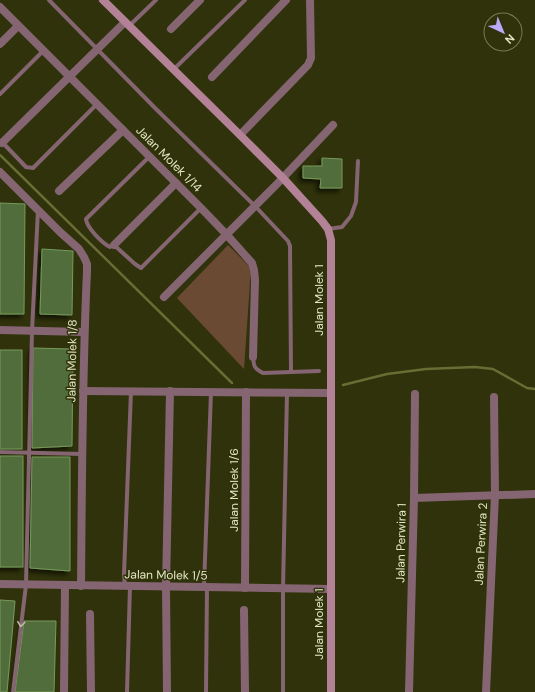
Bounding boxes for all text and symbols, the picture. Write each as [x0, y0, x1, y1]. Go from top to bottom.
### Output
north arrow [483, 12, 523, 52]
text: N [502, 31, 518, 47]
street label: Jalan Molek 1/14 [132, 122, 206, 196]
street label: Jalan Molek 1 [311, 264, 327, 336]
street label: Jalan Molek 1/8 [63, 319, 81, 403]
street label: Jalan Molek 1/6 [226, 448, 242, 532]
street label: Jalan Perwira 2 [471, 502, 491, 586]
street label: Jalan Perwira 1 [392, 503, 410, 583]
street label: Jalan Molek 1/5 [124, 566, 208, 584]
street label: Jalan Molek 1 [311, 588, 327, 660]
one-way arrow [17, 621, 26, 627]

